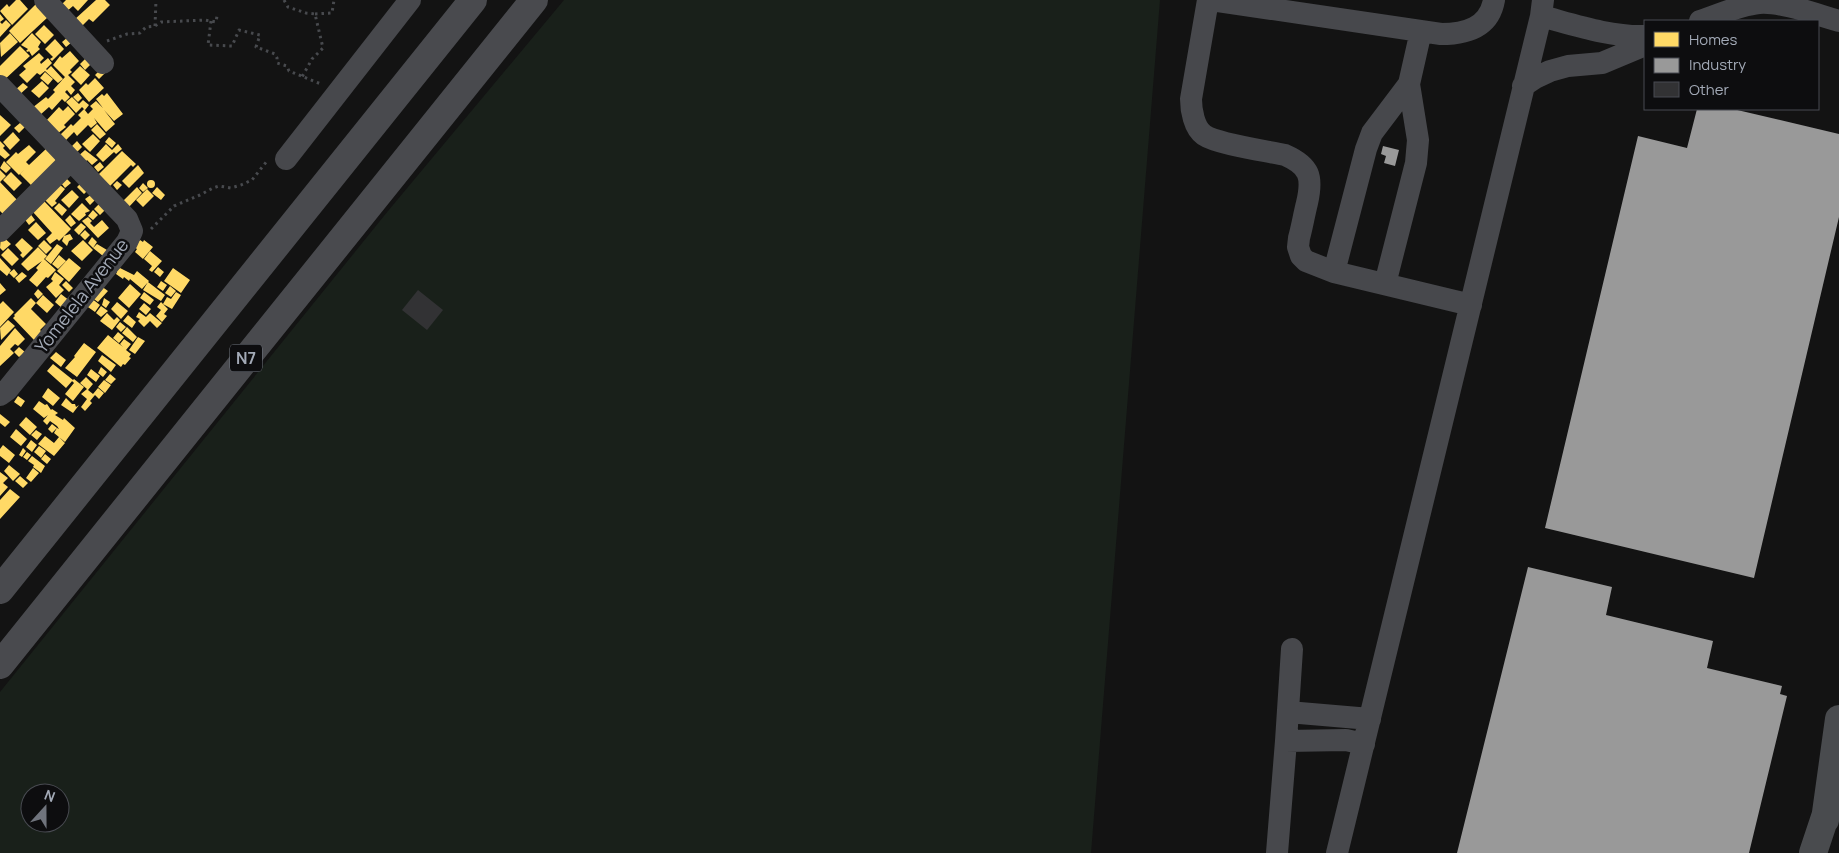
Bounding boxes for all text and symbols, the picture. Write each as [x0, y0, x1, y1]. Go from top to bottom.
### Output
legend [1644, 20, 1819, 110]
text: Homes [1689, 29, 1738, 50]
text: Industry [1689, 54, 1746, 75]
text: Other [1689, 79, 1730, 100]
street label: Yomelela Avenue [29, 233, 133, 358]
road number: N7 [230, 344, 262, 372]
north arrow [20, 783, 70, 833]
text: N [42, 785, 58, 806]

